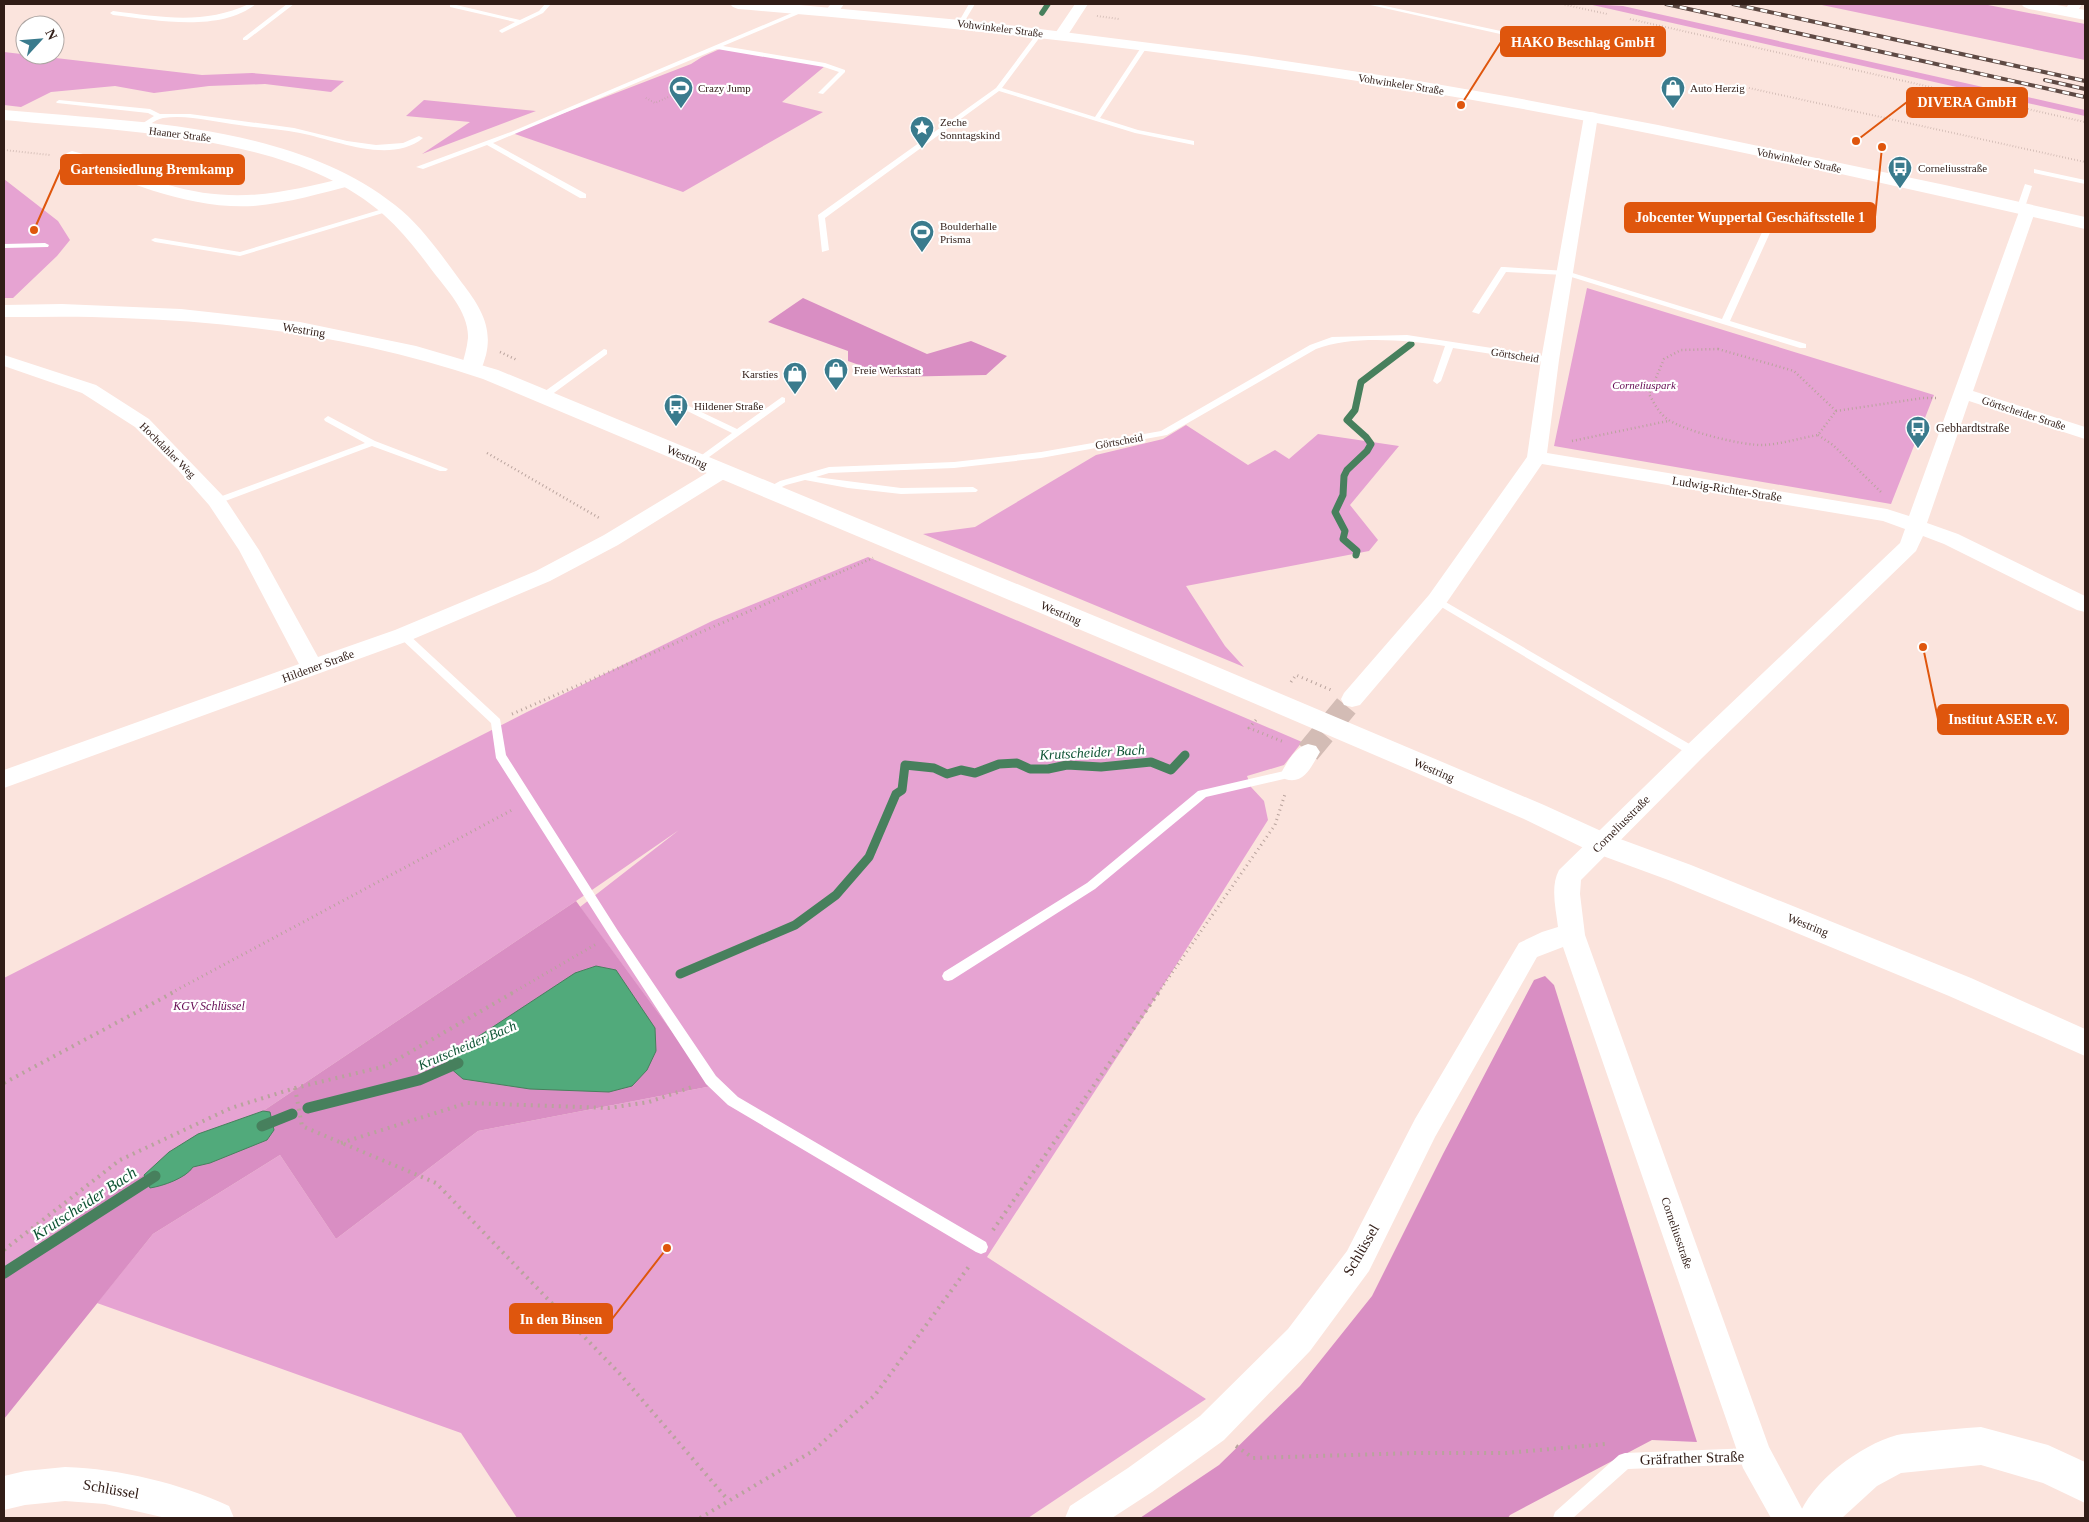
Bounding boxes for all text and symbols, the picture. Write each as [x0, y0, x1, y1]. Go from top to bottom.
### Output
north arrow [15, 15, 65, 65]
street label: Vohwinkeler Straße [956, 17, 1044, 39]
text: N [42, 27, 60, 42]
callout: HAKO Beschlag GmbH [1501, 27, 1665, 56]
text: HAKO Beschlag GmbH [1511, 35, 1655, 50]
street label: Vohwinkeler Straße [1357, 71, 1445, 97]
sports icon: Crazy Jump [668, 75, 694, 109]
shop icon: Auto Herzig [1660, 75, 1686, 109]
place label: Crazy Jump [698, 82, 751, 94]
place label: Auto Herzig [1690, 82, 1745, 94]
callout: DIVERA GmbH [1907, 88, 2027, 117]
text: DIVERA GmbH [1917, 95, 2017, 110]
place icon: Zeche Sonntagskind [909, 115, 935, 149]
place label: Zeche Sonntagskind [940, 116, 1000, 141]
street label: Haaner Straße [148, 124, 212, 144]
street label: Vohwinkeler Straße [1755, 145, 1843, 175]
callout: Gartensiedlung Bremkamp [61, 155, 244, 184]
bus stop icon: Corneliusstraße [1887, 155, 1913, 189]
text: Gartensiedlung Bremkamp [70, 162, 234, 177]
place label: Corneliusstraße [1918, 162, 1987, 174]
callout: Jobcenter Wuppertal Geschäftsstelle 1 [1625, 203, 1875, 232]
text: Jobcenter Wuppertal Geschäftsstelle 1 [1635, 210, 1865, 225]
sports icon: Boulderhalle Prisma [909, 219, 935, 253]
place label: Boulderhalle Prisma [940, 220, 997, 245]
street label: Westring [282, 320, 326, 340]
street label: Görtscheid [1490, 345, 1540, 365]
shop icon: Freie Werkstatt [823, 357, 849, 391]
shop icon: Karsties [782, 361, 808, 395]
place label: Freie Werkstatt [854, 364, 921, 376]
place label: Karsties [742, 368, 778, 380]
park label: Corneliuspark [1612, 379, 1677, 391]
bus stop icon: Hildener Straße [663, 393, 689, 427]
street label: Görtscheider Straße [1980, 394, 2068, 432]
place label: Hildener Straße [694, 400, 763, 412]
bus stop icon: Gebhardtstraße [1905, 415, 1931, 449]
street label: Hochdahler Weg [138, 420, 199, 481]
place label: Gebhardtstraße [1936, 421, 2009, 435]
street label: Görtscheid [1094, 431, 1144, 451]
street label: Westring [664, 442, 710, 472]
street label: Ludwig-Richter-Straße [1671, 473, 1783, 505]
street label: Westring [1038, 598, 1084, 628]
street label: Hildener Straße [280, 646, 356, 686]
callout: Institut ASER e.V. [1938, 705, 2068, 734]
text: Institut ASER e.V. [1948, 712, 2058, 727]
water label: Krutscheider Bach [1038, 742, 1145, 763]
street label: Westring [1411, 755, 1457, 785]
street label: Corneliusstraße [1589, 792, 1653, 856]
street label: Westring [1785, 910, 1831, 940]
park label: KGV Schlüssel [172, 999, 245, 1013]
water label: Krutscheider Bach [415, 1018, 519, 1073]
water label: Krutscheider Bach [28, 1163, 139, 1244]
street label: Corneliusstraße [1658, 1195, 1696, 1271]
street label: Schlüssel [1340, 1221, 1382, 1279]
callout: In den Binsen [510, 1304, 612, 1333]
text: In den Binsen [520, 1312, 602, 1327]
street label: Gräfrather Straße [1639, 1448, 1745, 1468]
street label: Schlüssel [82, 1476, 140, 1502]

